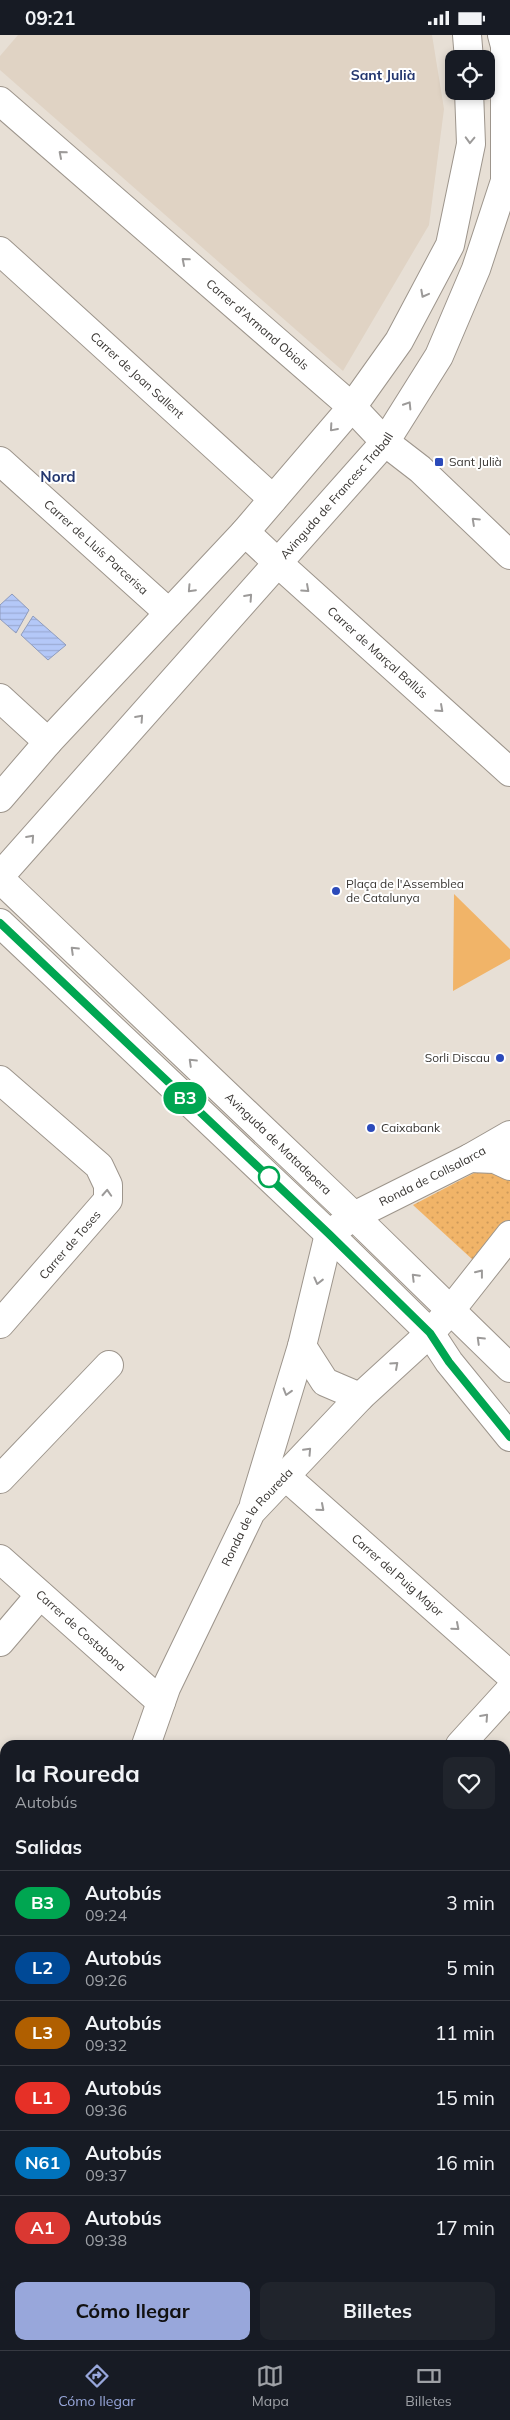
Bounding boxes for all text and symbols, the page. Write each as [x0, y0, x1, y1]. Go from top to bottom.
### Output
text: 09:21 [25, 6, 75, 30]
map controls [445, 50, 495, 100]
button: locate [445, 50, 495, 100]
district label: Sant Julià [351, 66, 415, 84]
one-way arrow [465, 136, 475, 144]
one-way arrow [58, 151, 67, 160]
one-way arrow [181, 258, 190, 267]
street label: Carrer d'Armand Obiols [203, 276, 312, 373]
one-way arrow [420, 289, 430, 298]
street label: Carrer de Joan Sallent [87, 329, 187, 421]
one-way arrow [402, 401, 412, 410]
one-way arrow [330, 423, 339, 432]
street label: Avinguda de Francesc Traball [277, 429, 396, 562]
place label: Sant Julià [449, 454, 502, 469]
marker: Sant Julià [433, 456, 445, 468]
district label: Nord [40, 467, 76, 486]
street label: Carrer de Lluís Parcerisa [41, 496, 151, 598]
one-way arrow [471, 518, 480, 527]
one-way arrow [301, 583, 310, 592]
one-way arrow [188, 584, 197, 593]
one-way arrow [243, 593, 252, 602]
street label: Carrer de Marçal Ballús [324, 603, 431, 701]
one-way arrow [434, 704, 443, 713]
one-way arrow [134, 714, 143, 723]
one-way arrow [25, 835, 34, 844]
place label: Plaça de l'Assemblea de Catalunya [346, 876, 464, 905]
marker: Plaça de l'Assemblea de Catalunya [330, 885, 342, 897]
one-way arrow [71, 947, 80, 956]
place label: Sorli Discau [425, 1050, 490, 1065]
marker: Sorli Discau [494, 1052, 506, 1064]
one-way arrow [188, 1059, 197, 1068]
line badge: B3 [162, 1082, 208, 1114]
text: B3 [173, 1086, 197, 1109]
street label: Avinguda de Matadepera [222, 1089, 335, 1198]
place label: Caixabank [381, 1120, 441, 1135]
marker: Caixabank [365, 1122, 377, 1134]
street label: Ronda de Collsalarca [376, 1143, 488, 1209]
unlabelled marker [258, 1166, 280, 1188]
one-way arrow [102, 1189, 113, 1197]
street label: Carrer de Toses [36, 1207, 104, 1282]
one-way arrow [474, 1269, 483, 1279]
one-way arrow [412, 1274, 421, 1283]
one-way arrow [313, 1277, 323, 1285]
one-way arrow [477, 1337, 486, 1346]
one-way arrow [389, 1362, 398, 1371]
one-way arrow [283, 1388, 293, 1396]
one-way arrow [302, 1448, 311, 1457]
street label: Ronda de la Roureda [218, 1465, 296, 1568]
one-way arrow [316, 1503, 325, 1512]
street label: Carrer del Puig Major [349, 1531, 447, 1620]
street label: Carrer de Costabona [33, 1587, 129, 1674]
one-way arrow [451, 1622, 460, 1631]
one-way arrow [479, 1714, 488, 1723]
button: heart [443, 1757, 495, 1809]
text: la Roureda [15, 1758, 140, 1788]
text: Autobús [15, 1792, 77, 1812]
text: Salidas [15, 1835, 82, 1859]
text: Autobús [85, 1881, 162, 1905]
text: B3 [31, 1891, 54, 1914]
text: 3 min [446, 1891, 495, 1915]
text: 09:24 [85, 1905, 127, 1925]
text: Autobús [85, 1946, 162, 1970]
text: L2 [32, 1956, 53, 1979]
text: 5 min [446, 1956, 495, 1980]
text: 09:26 [85, 1970, 127, 1990]
text: Autobús [85, 2011, 162, 2035]
text: L3 [32, 2021, 53, 2044]
text: 11 min [435, 2021, 495, 2045]
text: 09:32 [85, 2035, 127, 2055]
text: Autobús [85, 2076, 162, 2100]
text: L1 [32, 2086, 53, 2109]
text: 15 min [435, 2086, 495, 2110]
text: 09:36 [85, 2100, 127, 2120]
text: Autobús [85, 2141, 162, 2165]
text: N61 [25, 2151, 60, 2174]
text: 16 min [435, 2151, 495, 2175]
text: 09:37 [85, 2165, 127, 2185]
text: Autobús [85, 2206, 162, 2230]
text: A1 [30, 2216, 55, 2239]
text: 17 min [435, 2216, 495, 2240]
text: 09:38 [85, 2230, 127, 2250]
button: Cómo llegar [15, 2282, 250, 2340]
button: Billetes [260, 2282, 495, 2340]
tab: Cómo llegar [58, 2362, 135, 2410]
tab: Mapa [252, 2362, 289, 2410]
tab: Billetes [405, 2362, 452, 2410]

